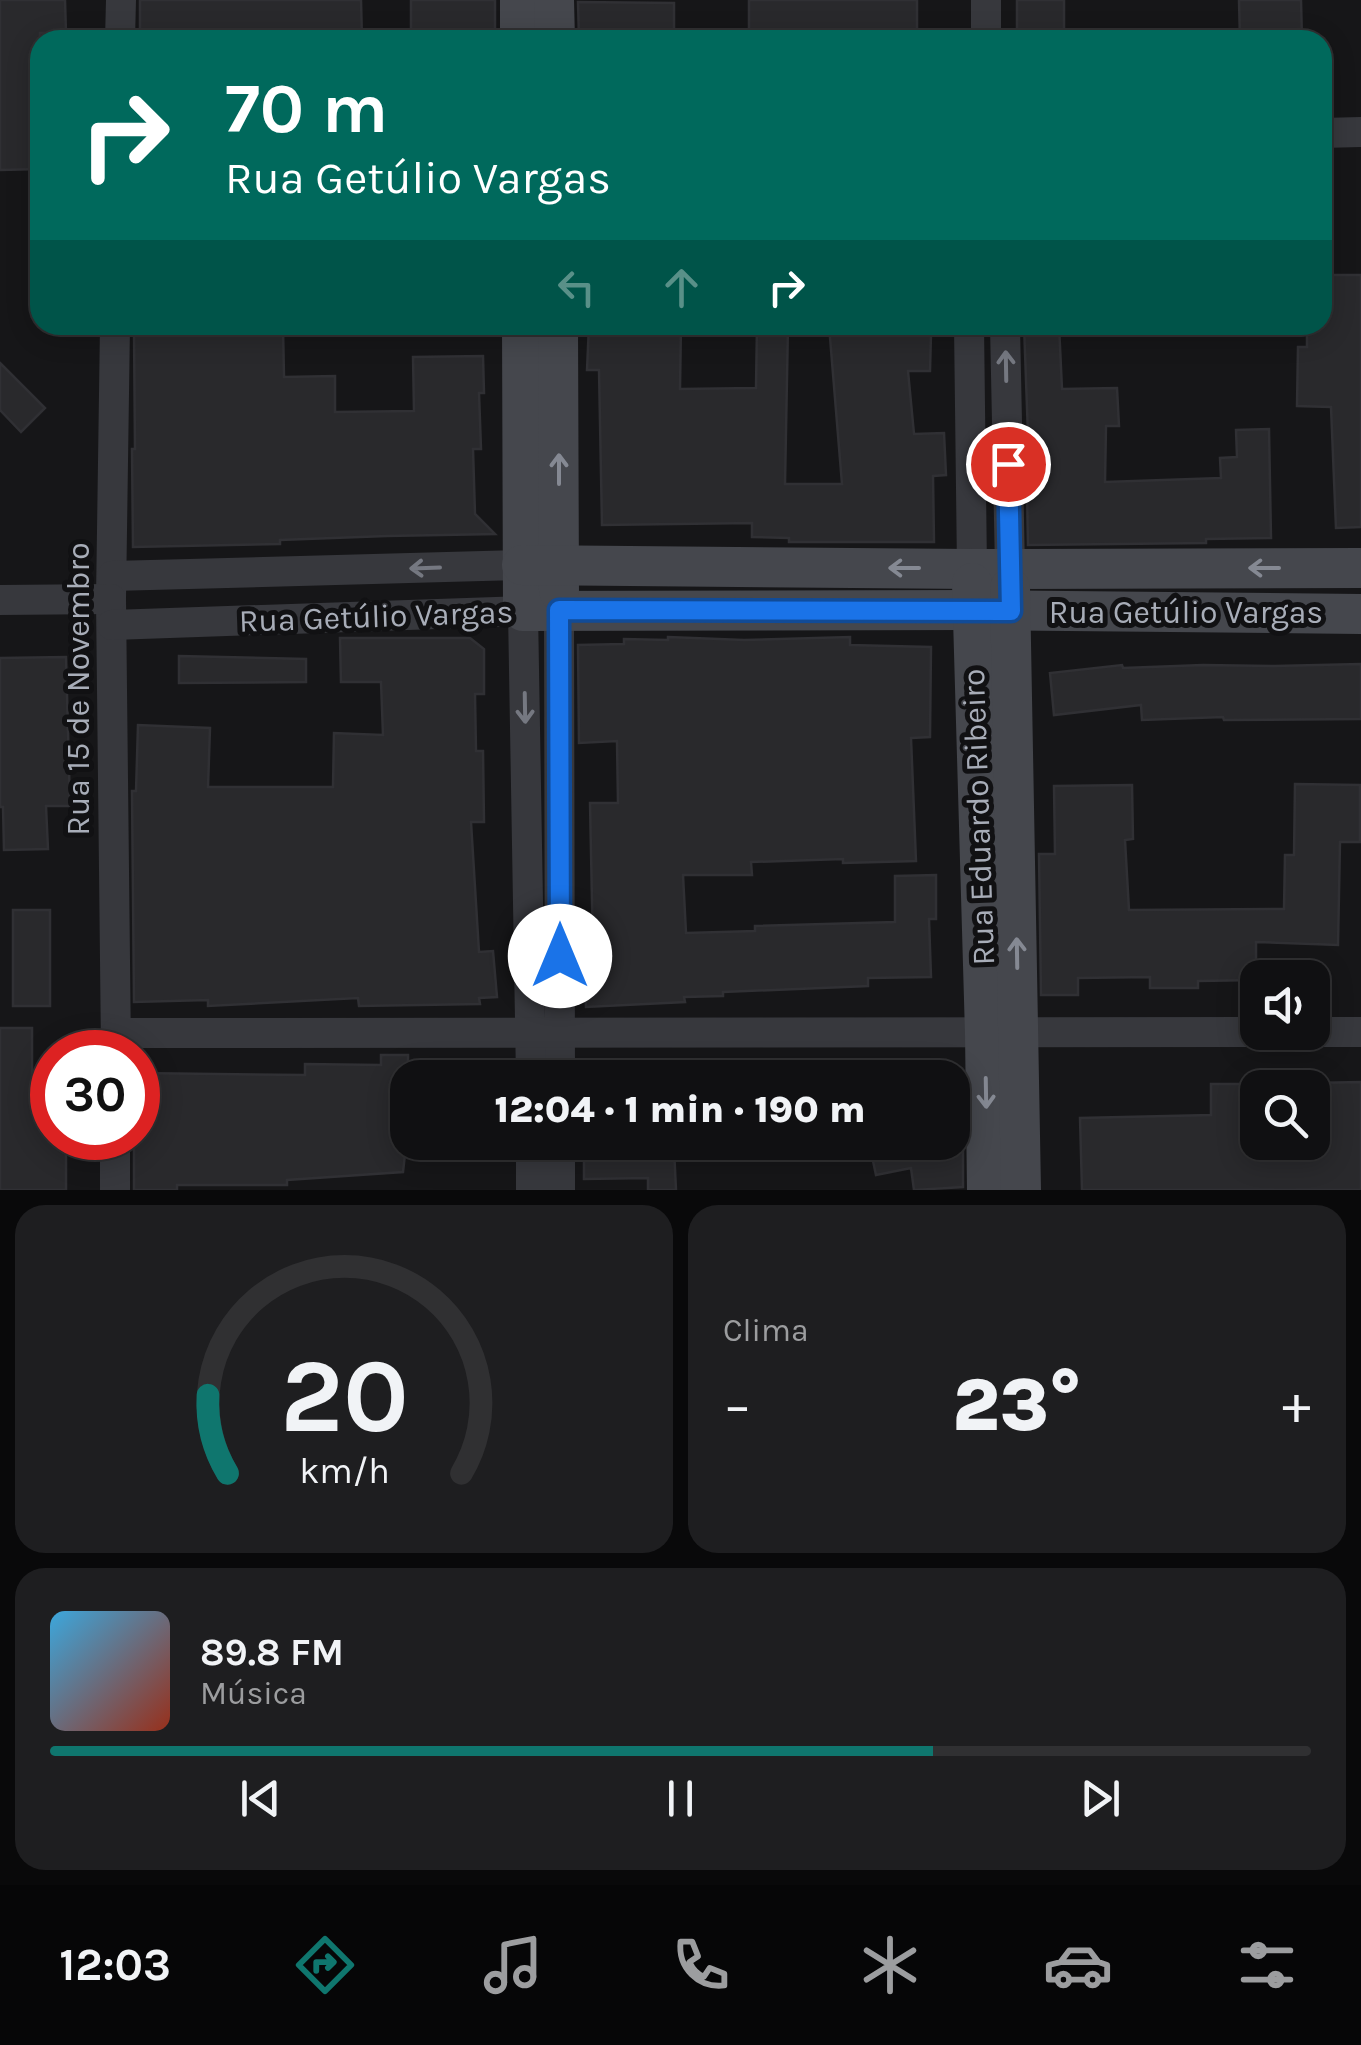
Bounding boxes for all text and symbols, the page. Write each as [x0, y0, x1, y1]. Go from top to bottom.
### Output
text: 70 m [225, 68, 388, 150]
icon: right [60, 70, 190, 200]
text: Rua Getúlio Vargas [225, 152, 611, 204]
icon: left [549, 260, 604, 315]
icon: ahead [654, 260, 709, 315]
icon: right [759, 260, 814, 315]
one-way arrow [996, 351, 1015, 383]
pin [966, 422, 1051, 507]
icon: arrive [981, 437, 1036, 492]
one-way arrow [550, 453, 568, 486]
street label: Rua 15 de Novembro [60, 542, 97, 836]
one-way arrow [409, 558, 441, 577]
one-way arrow [888, 558, 920, 578]
one-way arrow [1248, 559, 1280, 578]
street label: Rua Getúlio Vargas [238, 593, 514, 640]
street label: Rua Getúlio Vargas [1049, 594, 1323, 631]
street label: Rua Eduardo Ribeiro [955, 668, 1002, 966]
one-way arrow [515, 692, 534, 724]
position arrow [508, 904, 612, 1008]
one-way arrow [1008, 937, 1027, 969]
map controls [1240, 960, 1330, 1160]
button: sound [1240, 960, 1330, 1050]
speed limit sign: 30 [30, 1030, 160, 1160]
button: search [1240, 1070, 1330, 1160]
one-way arrow [976, 1076, 996, 1108]
text: 12:04 · 1 min · 190 m [494, 1087, 866, 1132]
text: Clima [723, 1312, 809, 1349]
text: 20 [280, 1336, 408, 1457]
text: 23° [952, 1361, 1082, 1449]
text: − [723, 1373, 752, 1437]
text: + [1282, 1373, 1311, 1437]
text: km/h [299, 1450, 389, 1492]
text: 89.8 FM [200, 1630, 344, 1675]
text: Música [200, 1675, 307, 1712]
icon: previous [233, 1771, 288, 1826]
icon: pause [653, 1771, 708, 1826]
icon: next [1073, 1771, 1128, 1826]
icon: directions [290, 1930, 360, 2000]
icon: music [478, 1930, 548, 2000]
icon: phone [666, 1930, 736, 2000]
icon: climate [855, 1930, 925, 2000]
icon: car [1043, 1930, 1113, 2000]
icon: filters [1232, 1930, 1302, 2000]
text: 12:03 [59, 1939, 171, 1991]

